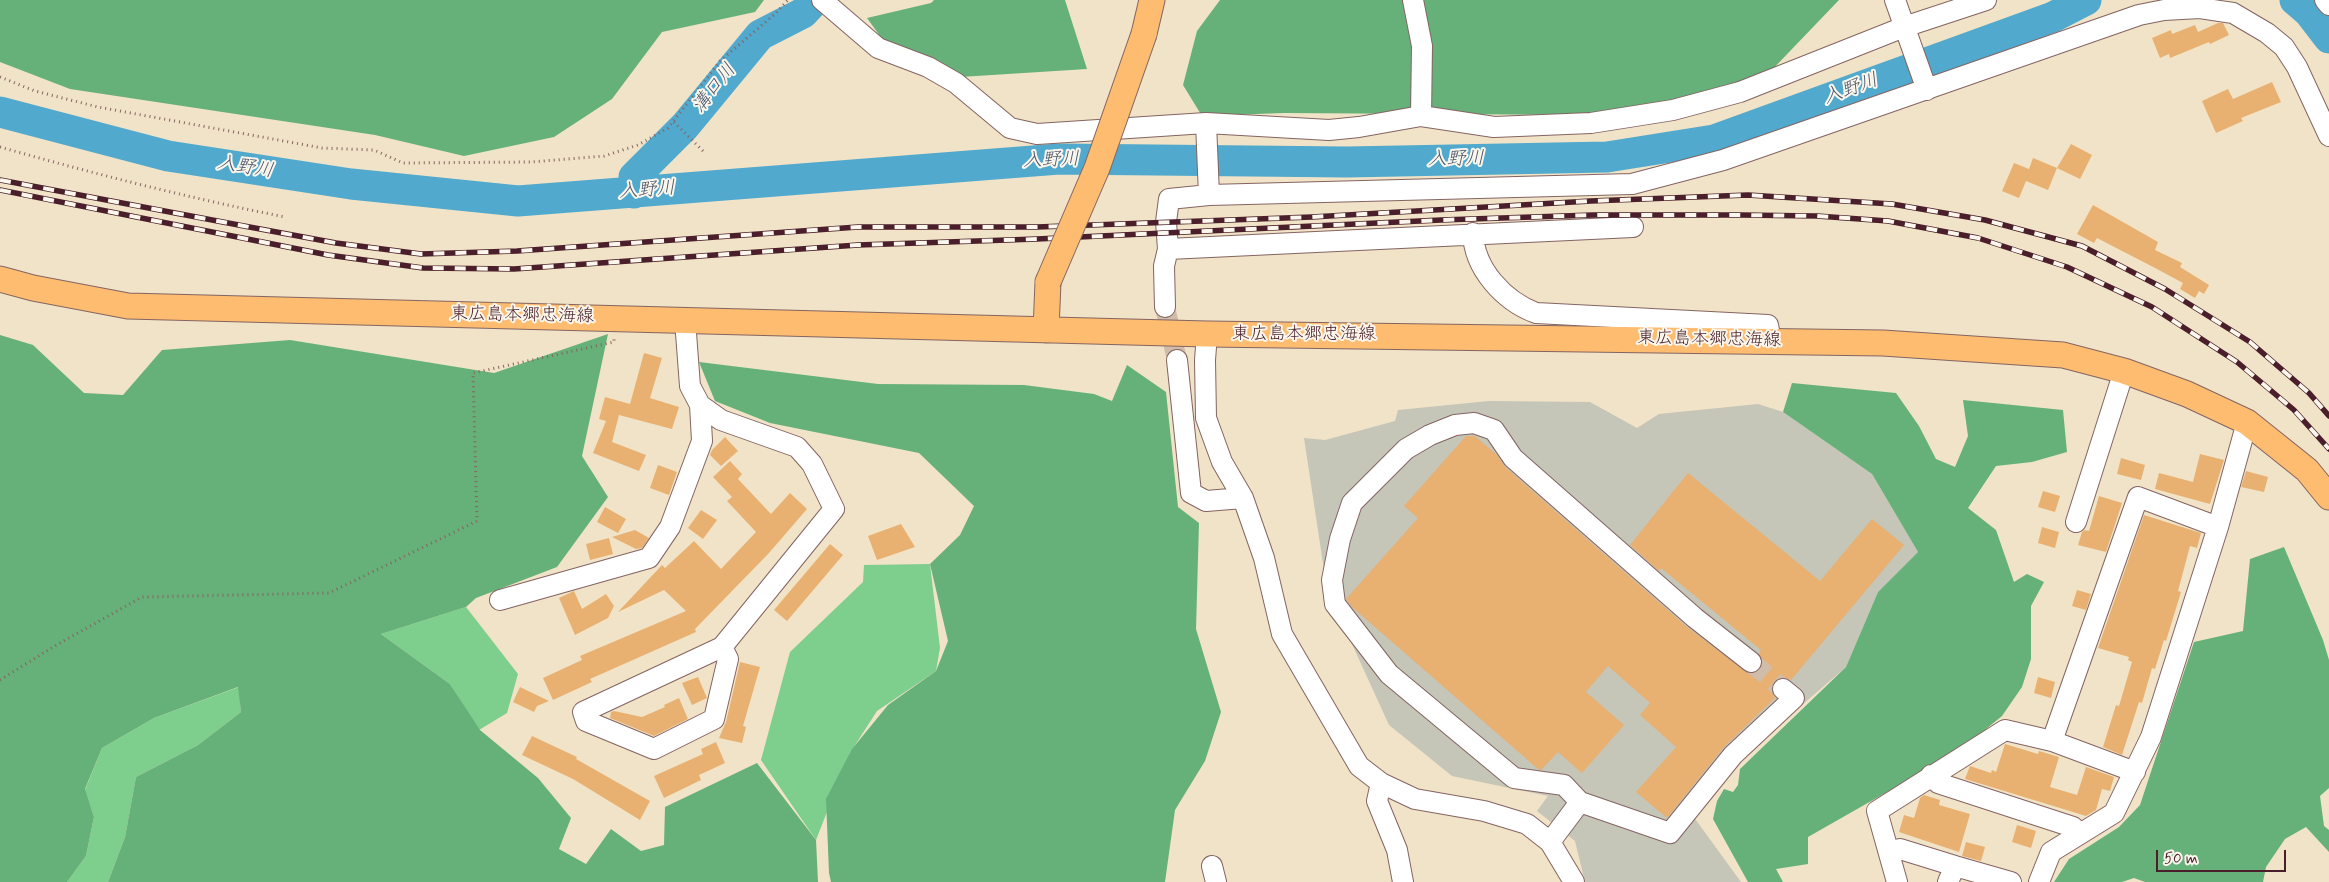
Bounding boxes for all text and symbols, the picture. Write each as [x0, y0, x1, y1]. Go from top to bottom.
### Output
water label: 溝口川 [688, 60, 742, 118]
water label: 入野川 [1820, 70, 1882, 110]
water label: 入野川 [1427, 148, 1485, 172]
water label: 入野川 [1022, 149, 1080, 173]
water label: 入野川 [215, 152, 275, 184]
water label: 入野川 [618, 178, 676, 204]
street label: 東広島本郷忠海線 [450, 304, 594, 328]
street label: 東広島本郷忠海線 [1232, 324, 1376, 346]
street label: 東広島本郷忠海線 [1637, 328, 1781, 352]
scale bar [2159, 840, 2289, 872]
text: 50 m [2164, 849, 2198, 869]

